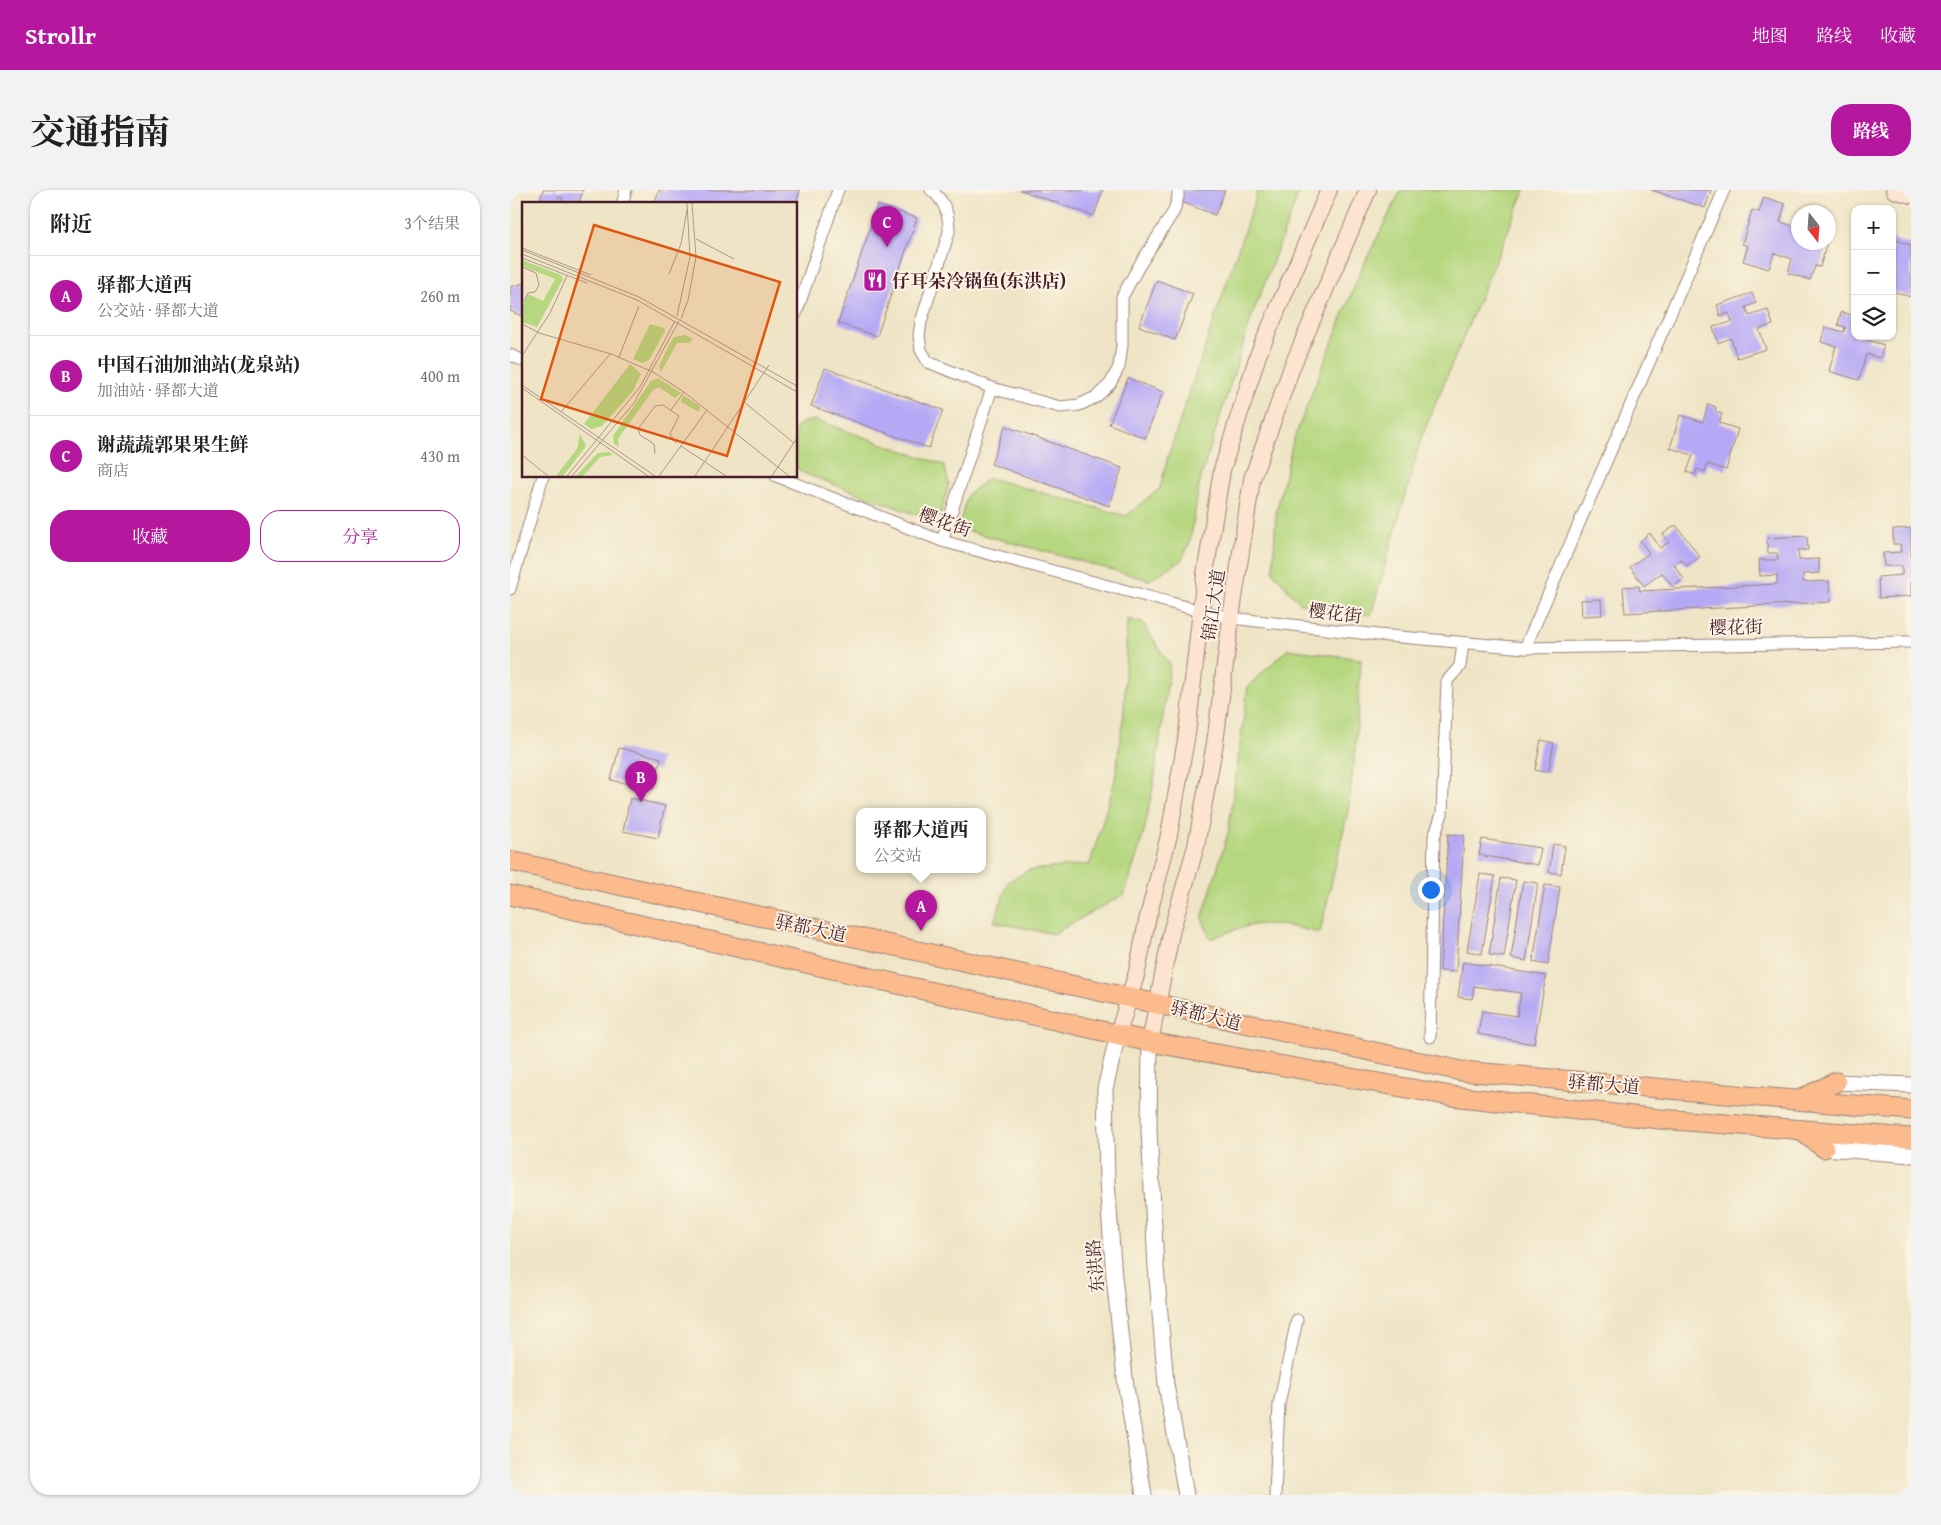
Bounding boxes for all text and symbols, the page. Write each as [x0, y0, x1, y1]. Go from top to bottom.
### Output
text: Strollr [25, 18, 96, 53]
text: 地图 [1752, 22, 1788, 49]
text: 路线 [1816, 22, 1852, 49]
text: 收藏 [1880, 22, 1916, 49]
button: 路线 [1831, 104, 1911, 156]
text: 交通指南 [30, 106, 170, 157]
inset map [522, 202, 798, 478]
north arrow [1791, 205, 1836, 250]
map controls [1851, 205, 1896, 340]
button: + [1851, 205, 1896, 250]
pin: C [871, 206, 903, 247]
text: 附近 [50, 208, 92, 239]
text: 3个结果 [404, 211, 460, 235]
button: − [1851, 250, 1896, 295]
restaurant icon: 仔耳朵冷锅鱼(东洪店) [862, 267, 888, 293]
place label: 仔耳朵冷锅鱼(东洪店) [892, 267, 1066, 294]
text: 驿都大道西 [97, 270, 192, 298]
text: A [61, 284, 71, 308]
text: 260 m [420, 284, 460, 308]
button: layers [1851, 295, 1896, 340]
text: 公交站 · 驿都大道 [97, 298, 219, 322]
text: 中国石油加油站(龙泉站) [97, 350, 300, 378]
text: B [61, 364, 71, 388]
text: 400 m [420, 364, 460, 388]
text: 加油站 · 驿都大道 [97, 378, 219, 402]
text: 谢蔬蔬郭果果生鲜 [97, 430, 249, 458]
text: C [61, 444, 71, 468]
text: 430 m [420, 444, 460, 468]
text: 商店 [97, 458, 129, 482]
street label: 樱花街 [915, 500, 975, 544]
button: 收藏 [50, 510, 250, 562]
button: 分享 [260, 510, 460, 562]
street label: 锦江大道 [1195, 567, 1231, 643]
street label: 樱花街 [1307, 596, 1363, 630]
street label: 樱花街 [1709, 613, 1763, 641]
pin: B [625, 761, 657, 802]
popup [856, 808, 986, 873]
text: 驿都大道西 [873, 815, 969, 843]
text: 公交站 [873, 843, 922, 867]
your location [1418, 877, 1444, 903]
pin: A [905, 890, 937, 931]
street label: 驿都大道 [773, 907, 849, 949]
street label: 驿都大道 [1168, 993, 1244, 1037]
street label: 驿都大道 [1567, 1067, 1641, 1101]
street label: 东洪路 [1079, 1238, 1111, 1294]

